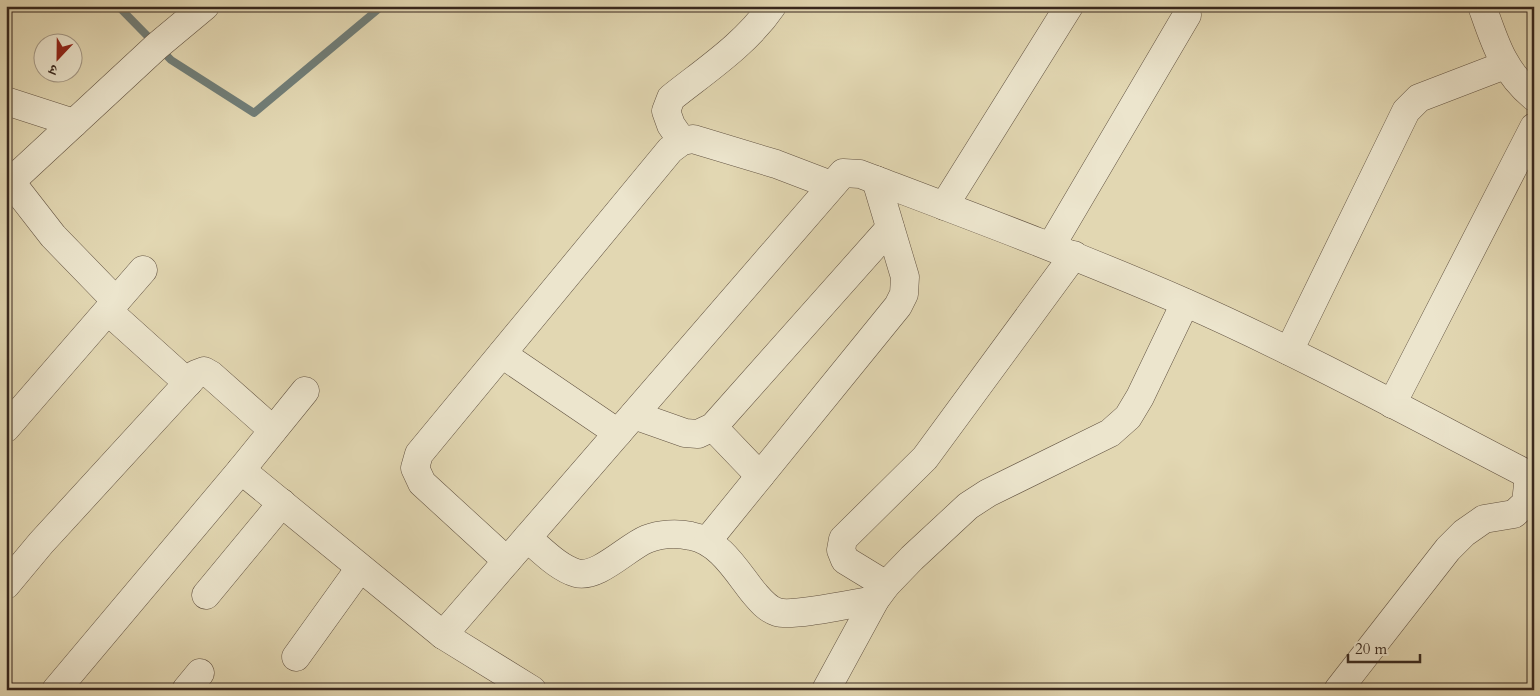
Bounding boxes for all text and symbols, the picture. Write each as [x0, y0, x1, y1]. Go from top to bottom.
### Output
north arrow [32, 32, 82, 82]
text: उ [46, 59, 61, 80]
scale bar [1348, 631, 1420, 663]
text: 20 m [1355, 639, 1387, 659]

